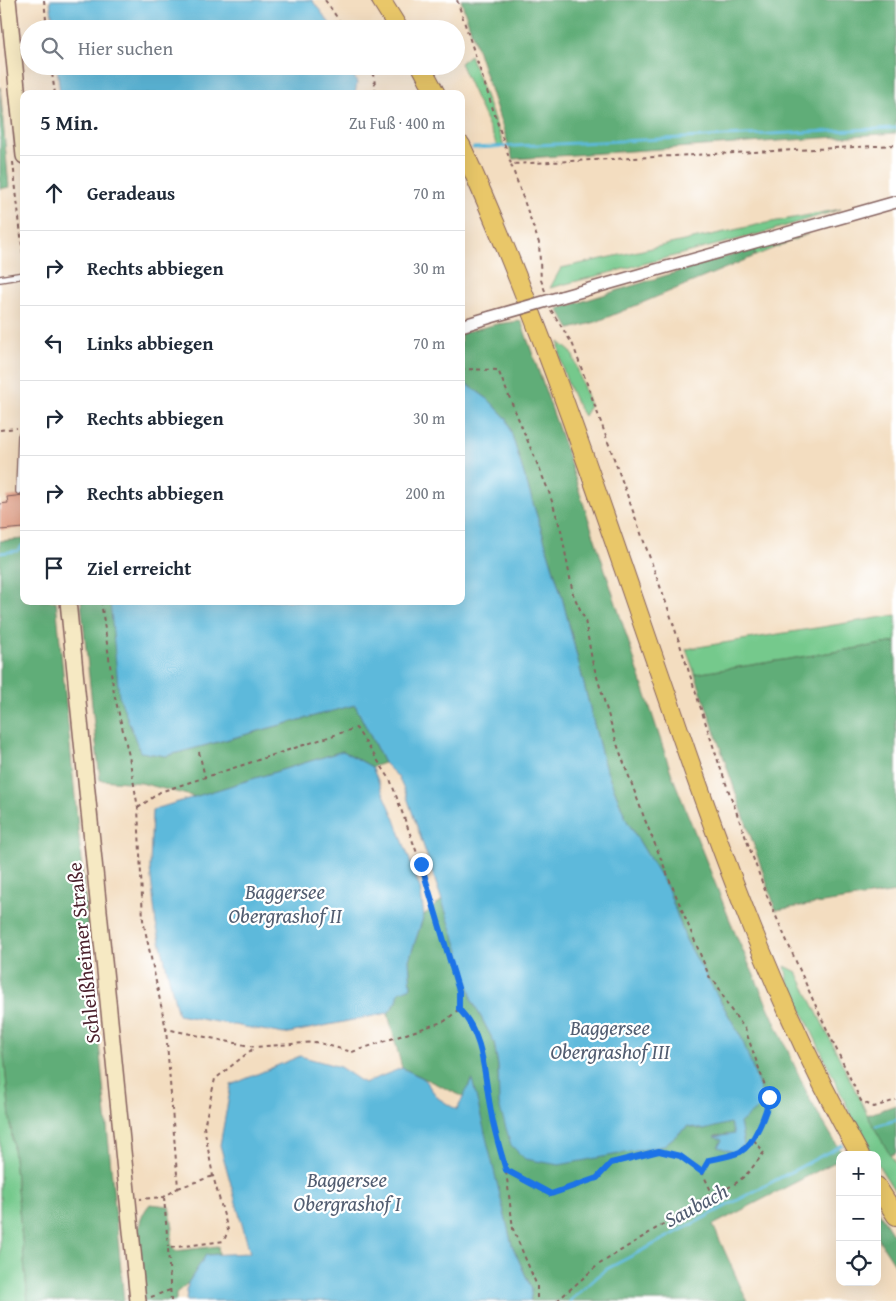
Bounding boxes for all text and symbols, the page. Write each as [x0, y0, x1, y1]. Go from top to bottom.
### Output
search box [20, 20, 465, 75]
icon: search [38, 34, 66, 62]
text: Hier suchen [78, 34, 173, 62]
text: 5 Min. [40, 107, 98, 138]
text: Zu Fuß · 400 m [349, 111, 445, 135]
icon: ahead [40, 179, 68, 207]
text: Geradeaus [87, 179, 175, 207]
text: 70 m [413, 181, 445, 205]
icon: right [40, 254, 68, 282]
text: Rechts abbiegen [87, 254, 224, 282]
text: 30 m [413, 256, 445, 280]
icon: left [40, 329, 68, 357]
text: Links abbiegen [87, 329, 213, 357]
text: 70 m [413, 331, 445, 355]
icon: right [40, 404, 68, 432]
text: Rechts abbiegen [87, 404, 224, 432]
text: 30 m [413, 406, 445, 430]
icon: right [40, 479, 68, 507]
text: Rechts abbiegen [87, 479, 224, 507]
text: 200 m [405, 481, 445, 505]
icon: arrive [40, 554, 68, 582]
text: Ziel erreicht [87, 554, 191, 582]
route end [410, 853, 433, 876]
street label: Schleißheimer Straße [59, 861, 107, 1045]
water label: Baggersee Obergrashof II [228, 876, 343, 931]
water label: Baggersee Obergrashof III [550, 1012, 671, 1067]
route start [758, 1086, 781, 1109]
map controls [836, 1151, 881, 1286]
button: + [836, 1151, 881, 1196]
water label: Baggersee Obergrashof I [293, 1164, 402, 1219]
water label: Saubach [659, 1175, 734, 1235]
button: − [836, 1196, 881, 1241]
button: locate [836, 1241, 881, 1286]

